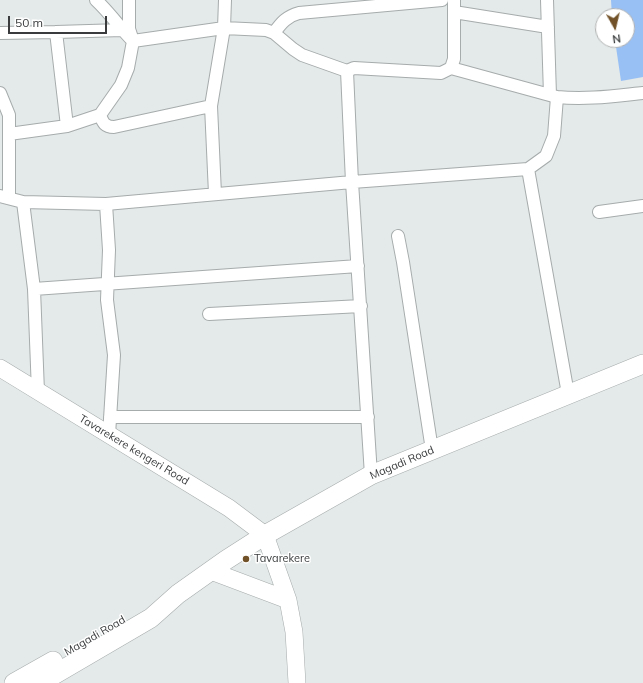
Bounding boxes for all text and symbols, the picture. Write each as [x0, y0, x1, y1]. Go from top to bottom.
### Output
scale bar [10, 8, 109, 34]
north arrow [595, 8, 635, 48]
text: 50 m [15, 15, 43, 30]
text: N [611, 31, 622, 46]
street label: Tavarekere kengeri Road [77, 412, 191, 488]
street label: Magadi Road [368, 444, 436, 482]
place label: Tavarekere [254, 552, 310, 566]
marker: Tavarekere [241, 554, 251, 564]
street label: Magadi Road [62, 613, 128, 659]

